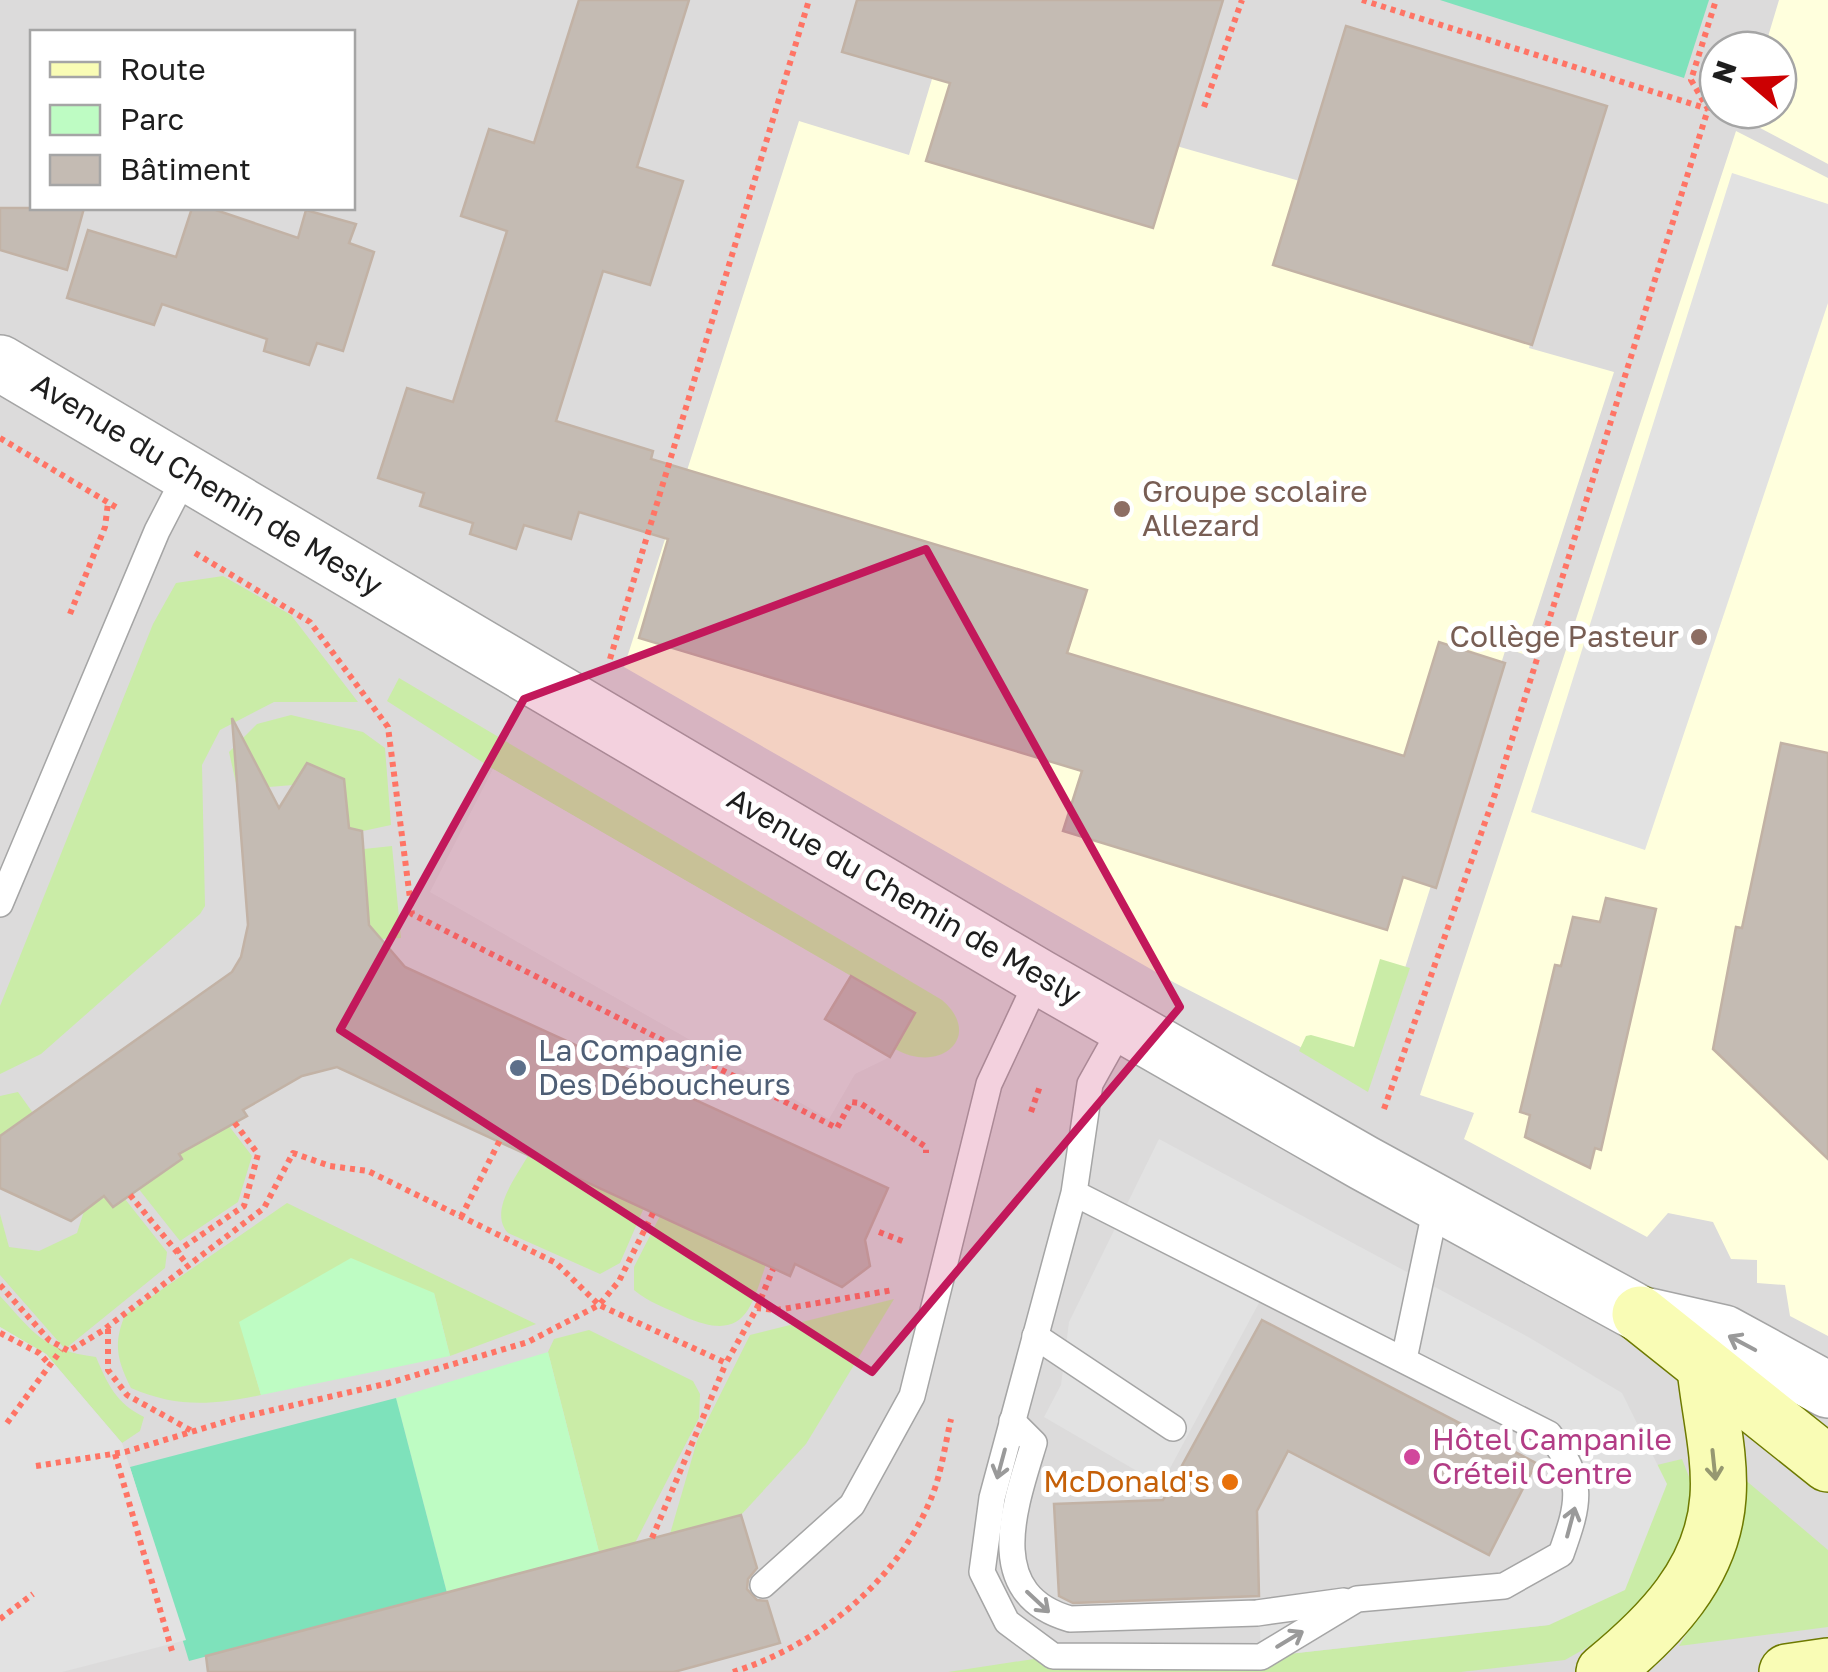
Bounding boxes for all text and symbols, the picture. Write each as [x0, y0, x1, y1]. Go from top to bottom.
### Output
legend [30, 30, 355, 210]
north arrow [1698, 30, 1798, 130]
text: Route [120, 51, 206, 87]
text: N [1705, 56, 1743, 87]
text: Parc [120, 101, 184, 137]
text: Bâtiment [120, 151, 251, 187]
street label: Avenue du Chemin de Mesly [26, 365, 389, 603]
place label: Groupe scolaire Allezard [1142, 473, 1368, 543]
marker: Groupe scolaire Allezard [1111, 498, 1133, 520]
place label: Collège Pasteur [1450, 618, 1679, 654]
marker: Collège Pasteur [1688, 626, 1710, 648]
street label: Avenue du Chemin de Mesly [721, 780, 1088, 1012]
place label: La Compagnie Des Déboucheurs [538, 1032, 791, 1102]
marker: La Compagnie Des Déboucheurs [507, 1057, 529, 1079]
one-way arrow [1728, 1333, 1758, 1352]
place label: Hôtel Campanile Créteil Centre [1432, 1421, 1672, 1491]
marker: Hôtel Campanile Créteil Centre [1401, 1446, 1423, 1468]
one-way arrow [990, 1448, 1009, 1479]
one-way arrow [1705, 1448, 1724, 1480]
place label: McDonald's [1043, 1463, 1210, 1499]
marker: McDonald's [1219, 1471, 1241, 1493]
one-way arrow [1563, 1507, 1582, 1539]
one-way arrow [1026, 1590, 1050, 1614]
one-way arrow [1275, 1629, 1304, 1649]

